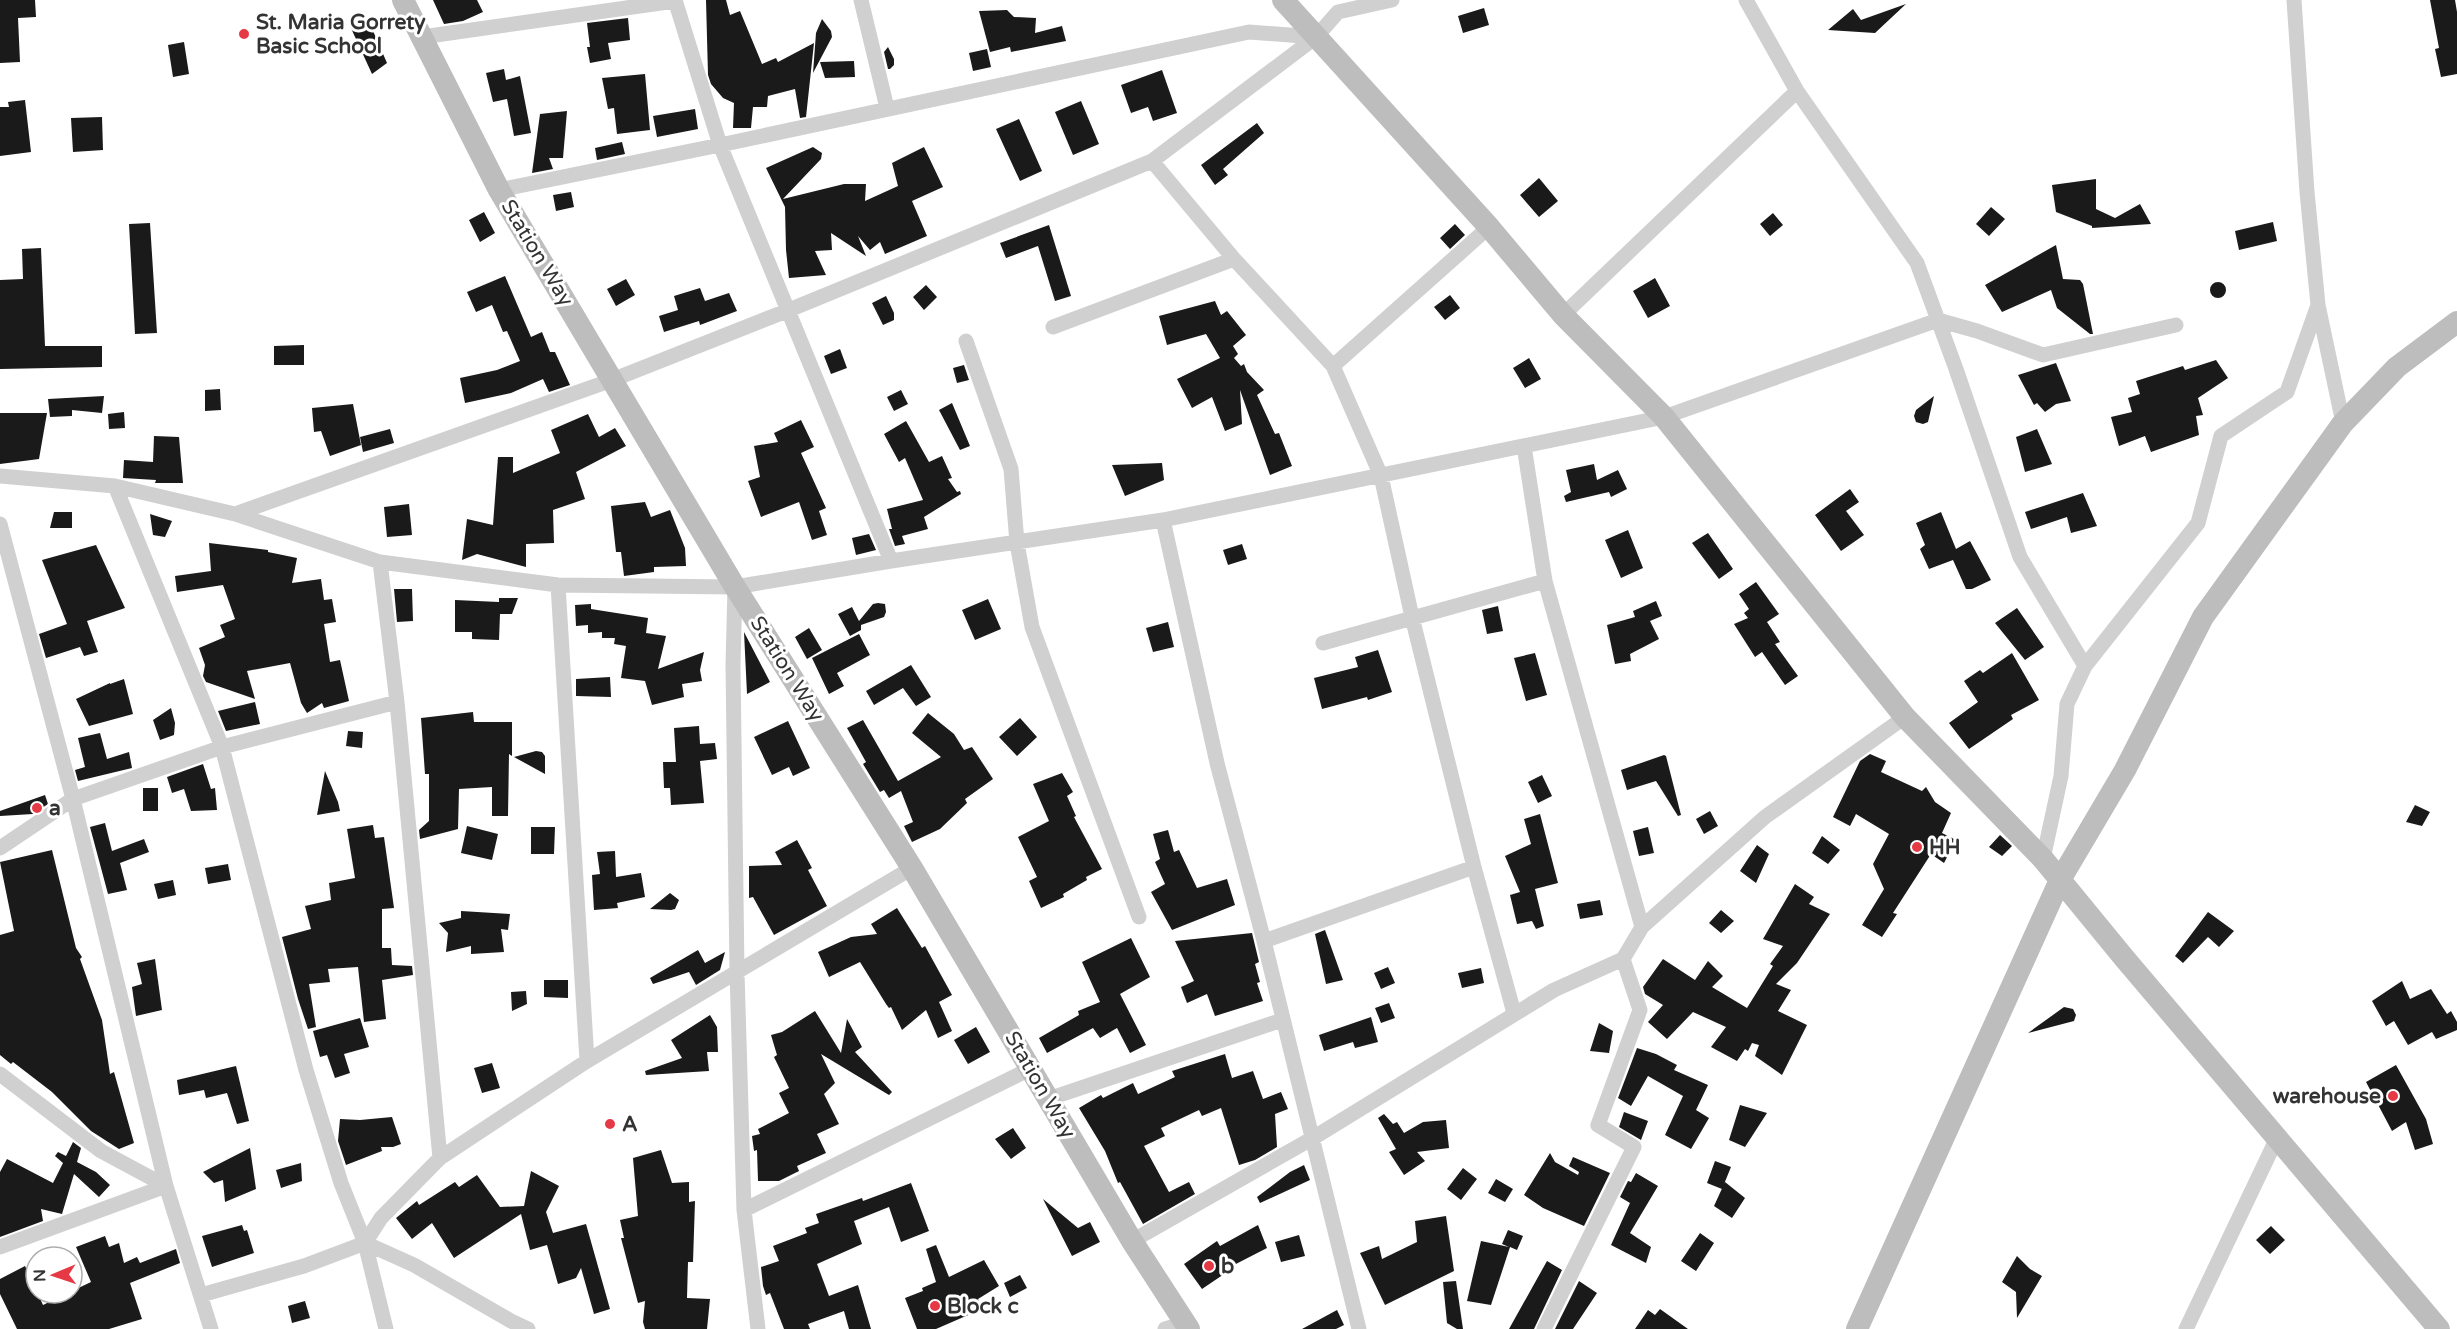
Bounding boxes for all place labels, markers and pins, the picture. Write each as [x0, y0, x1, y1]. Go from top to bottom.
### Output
place label: St. Maria Gorrety Basic School [256, 10, 426, 59]
marker: St. Maria Gorrety Basic School [237, 27, 251, 41]
place label: a [49, 796, 61, 821]
marker: a [30, 801, 44, 815]
place label: HH [1929, 835, 1961, 860]
marker: HH [1910, 840, 1924, 854]
place label: warehouse [2273, 1084, 2381, 1109]
marker: warehouse [2386, 1089, 2400, 1103]
place label: A [622, 1112, 638, 1137]
marker: A [603, 1117, 617, 1131]
place label: b [1221, 1254, 1234, 1279]
marker: b [1202, 1259, 1216, 1273]
place label: Block c [947, 1294, 1019, 1319]
marker: Block c [928, 1299, 942, 1313]

